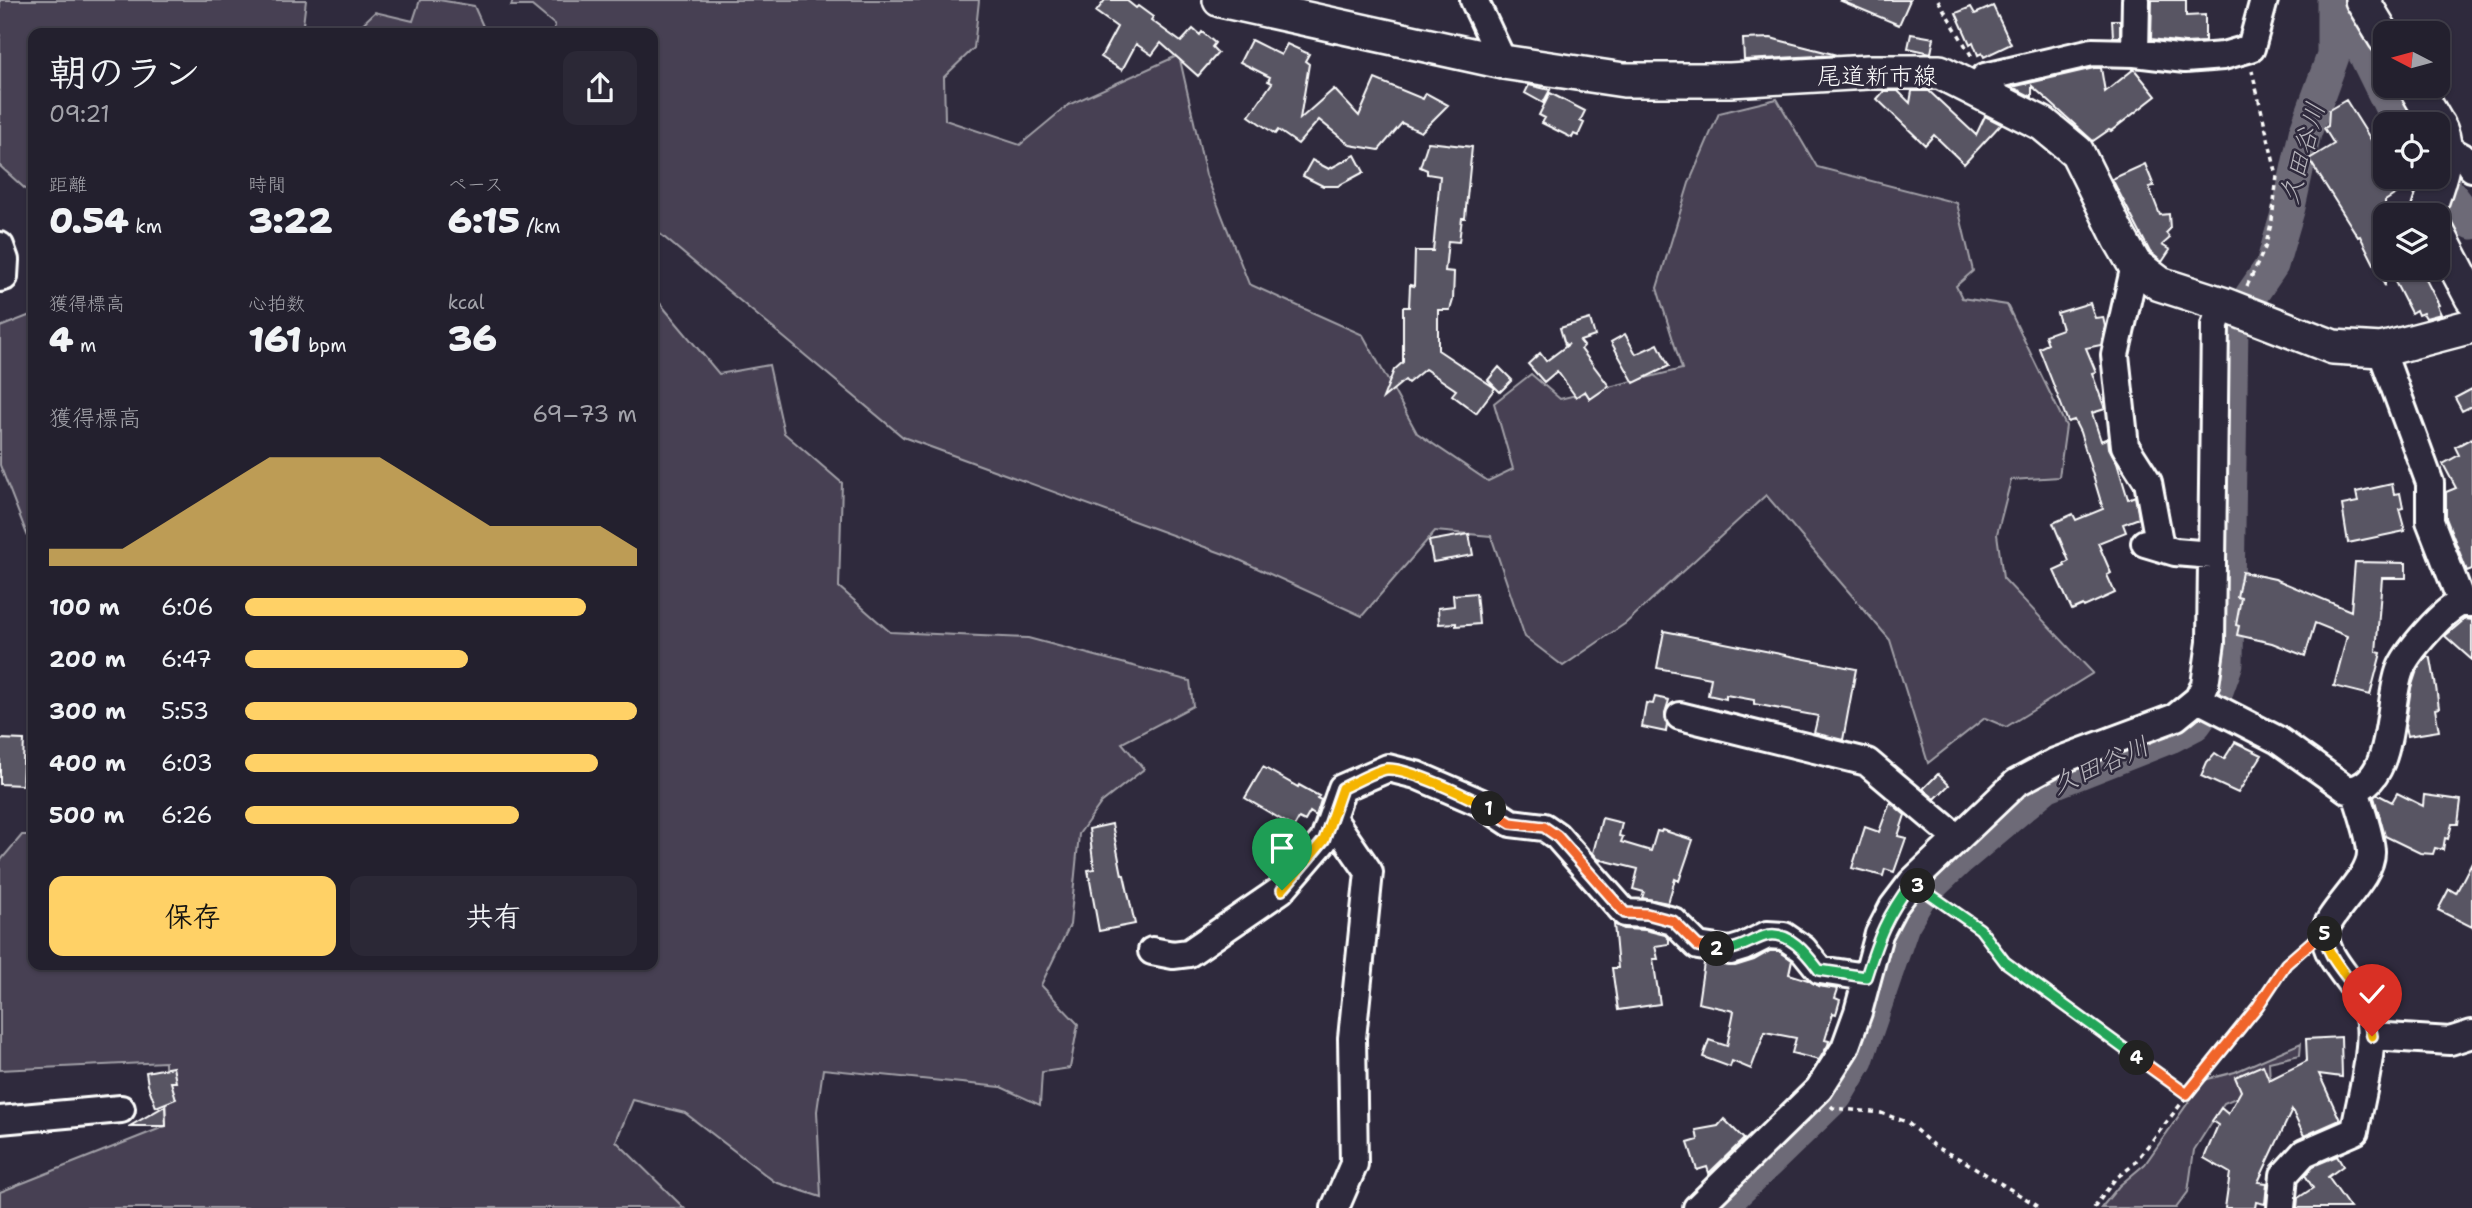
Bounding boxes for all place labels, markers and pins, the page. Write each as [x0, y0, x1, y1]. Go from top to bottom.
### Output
pin: 1 [1472, 792, 1506, 826]
pin [1252, 818, 1312, 890]
pin: 3 [1900, 868, 1936, 903]
pin: 5 [2308, 916, 2342, 951]
pin: 2 [1700, 932, 1734, 967]
pin [2342, 964, 2402, 1036]
pin: 4 [2120, 1040, 2154, 1076]

